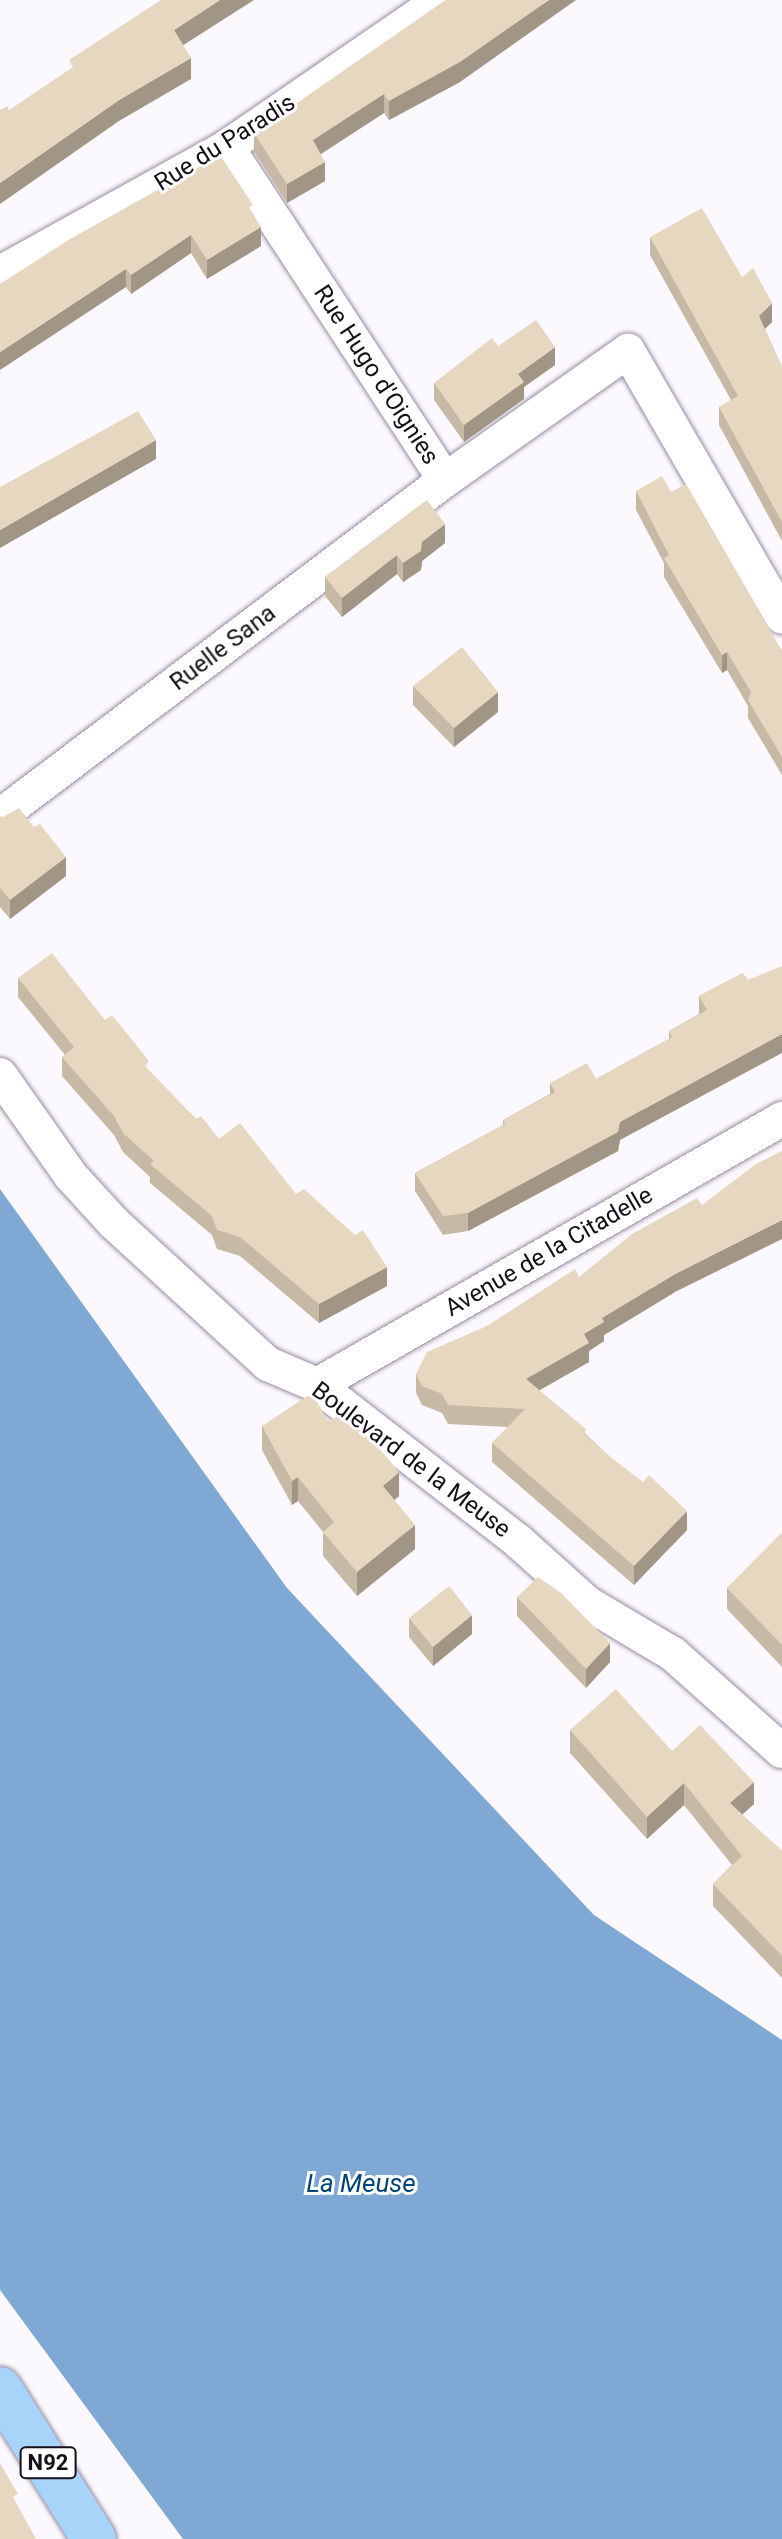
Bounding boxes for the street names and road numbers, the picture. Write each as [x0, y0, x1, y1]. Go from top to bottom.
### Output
street label: Rue du Paradis [150, 88, 300, 198]
street label: Rue Hugo d'Oignies [307, 280, 445, 470]
street label: Ruelle Sana [165, 599, 281, 697]
street label: Avenue de la Citadelle [440, 1181, 658, 1323]
street label: Boulevard de la Meuse [306, 1376, 516, 1544]
road number: N92 [18, 2445, 78, 2481]

